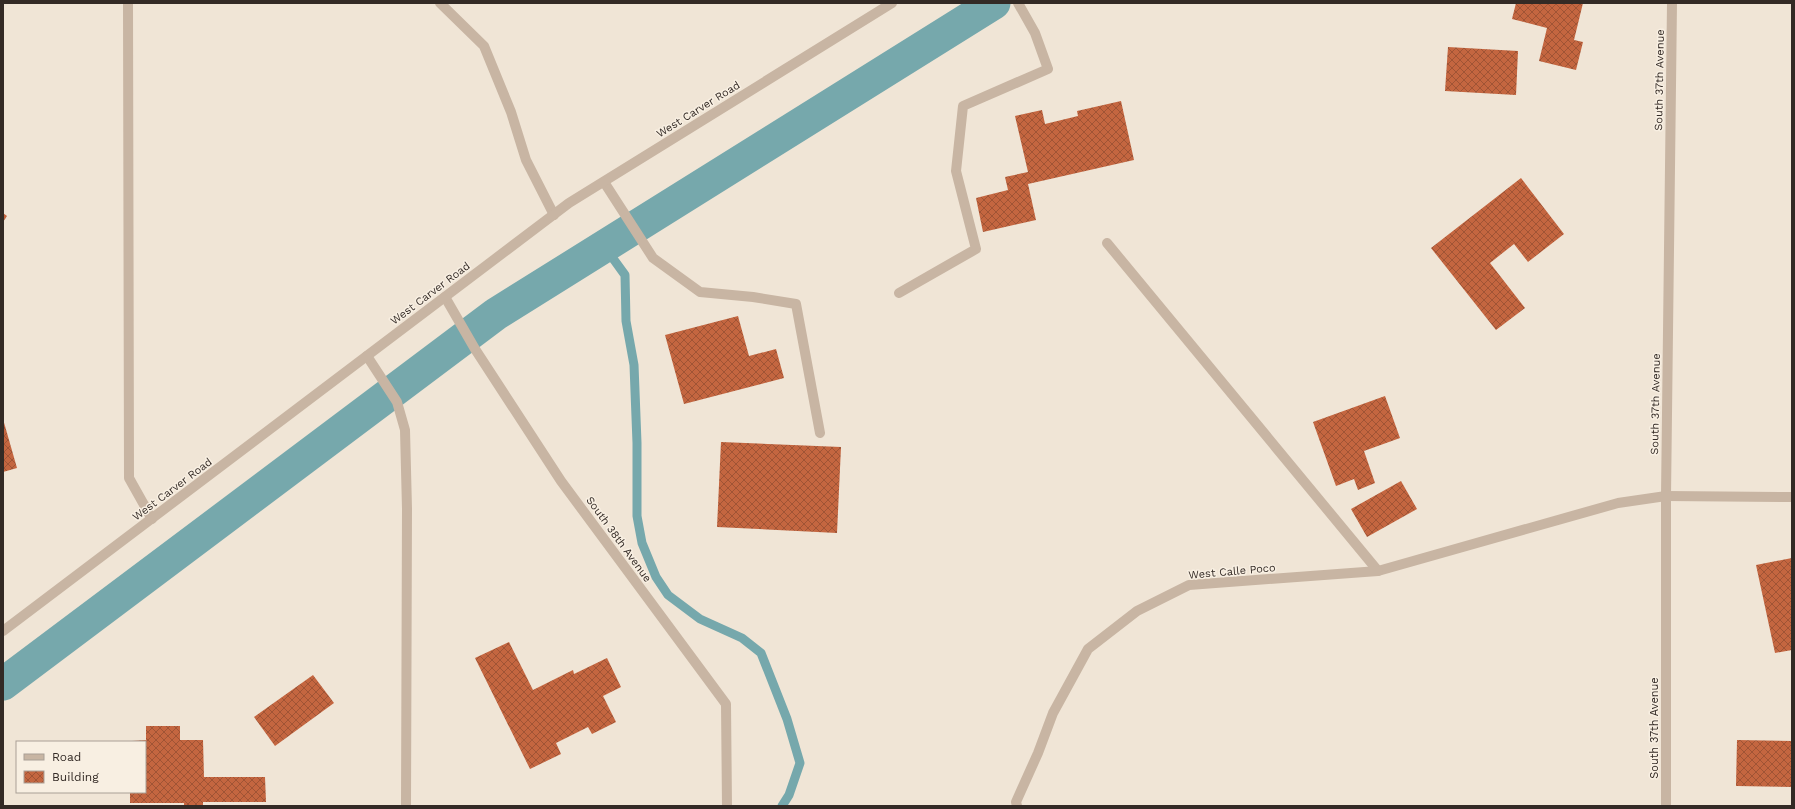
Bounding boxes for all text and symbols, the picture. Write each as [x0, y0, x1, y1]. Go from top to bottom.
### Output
street label: South 37th Avenue [1652, 29, 1667, 131]
street label: West Carver Road [654, 79, 742, 140]
street label: West Carver Road [388, 259, 472, 327]
street label: South 37th Avenue [1648, 353, 1663, 455]
street label: West Carver Road [130, 455, 214, 523]
street label: South 38th Avenue [583, 494, 654, 585]
street label: West Calle Poco [1188, 561, 1276, 582]
street label: South 37th Avenue [1648, 677, 1661, 779]
legend [16, 741, 146, 793]
text: Road [52, 750, 81, 764]
text: Building [52, 770, 99, 784]

